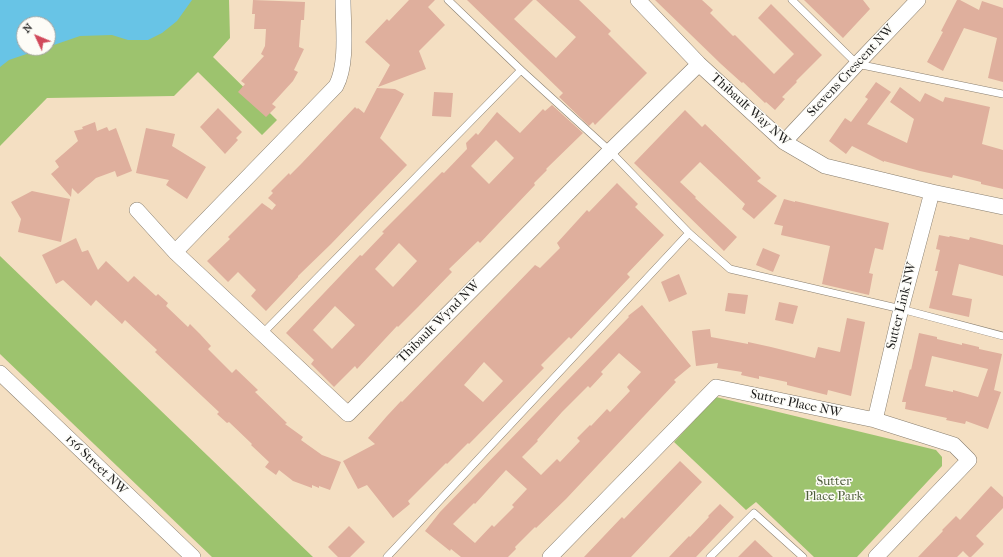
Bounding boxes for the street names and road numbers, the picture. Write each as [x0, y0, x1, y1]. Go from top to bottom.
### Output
street label: Stevens Crescent NW [804, 22, 898, 120]
street label: Thibault Way NW [707, 70, 793, 150]
street label: Sutter Link NW [884, 261, 920, 351]
street label: Thibault Wynd NW [394, 277, 484, 367]
street label: Sutter Place NW [749, 387, 843, 421]
street label: 156 Street NW [62, 432, 130, 498]

